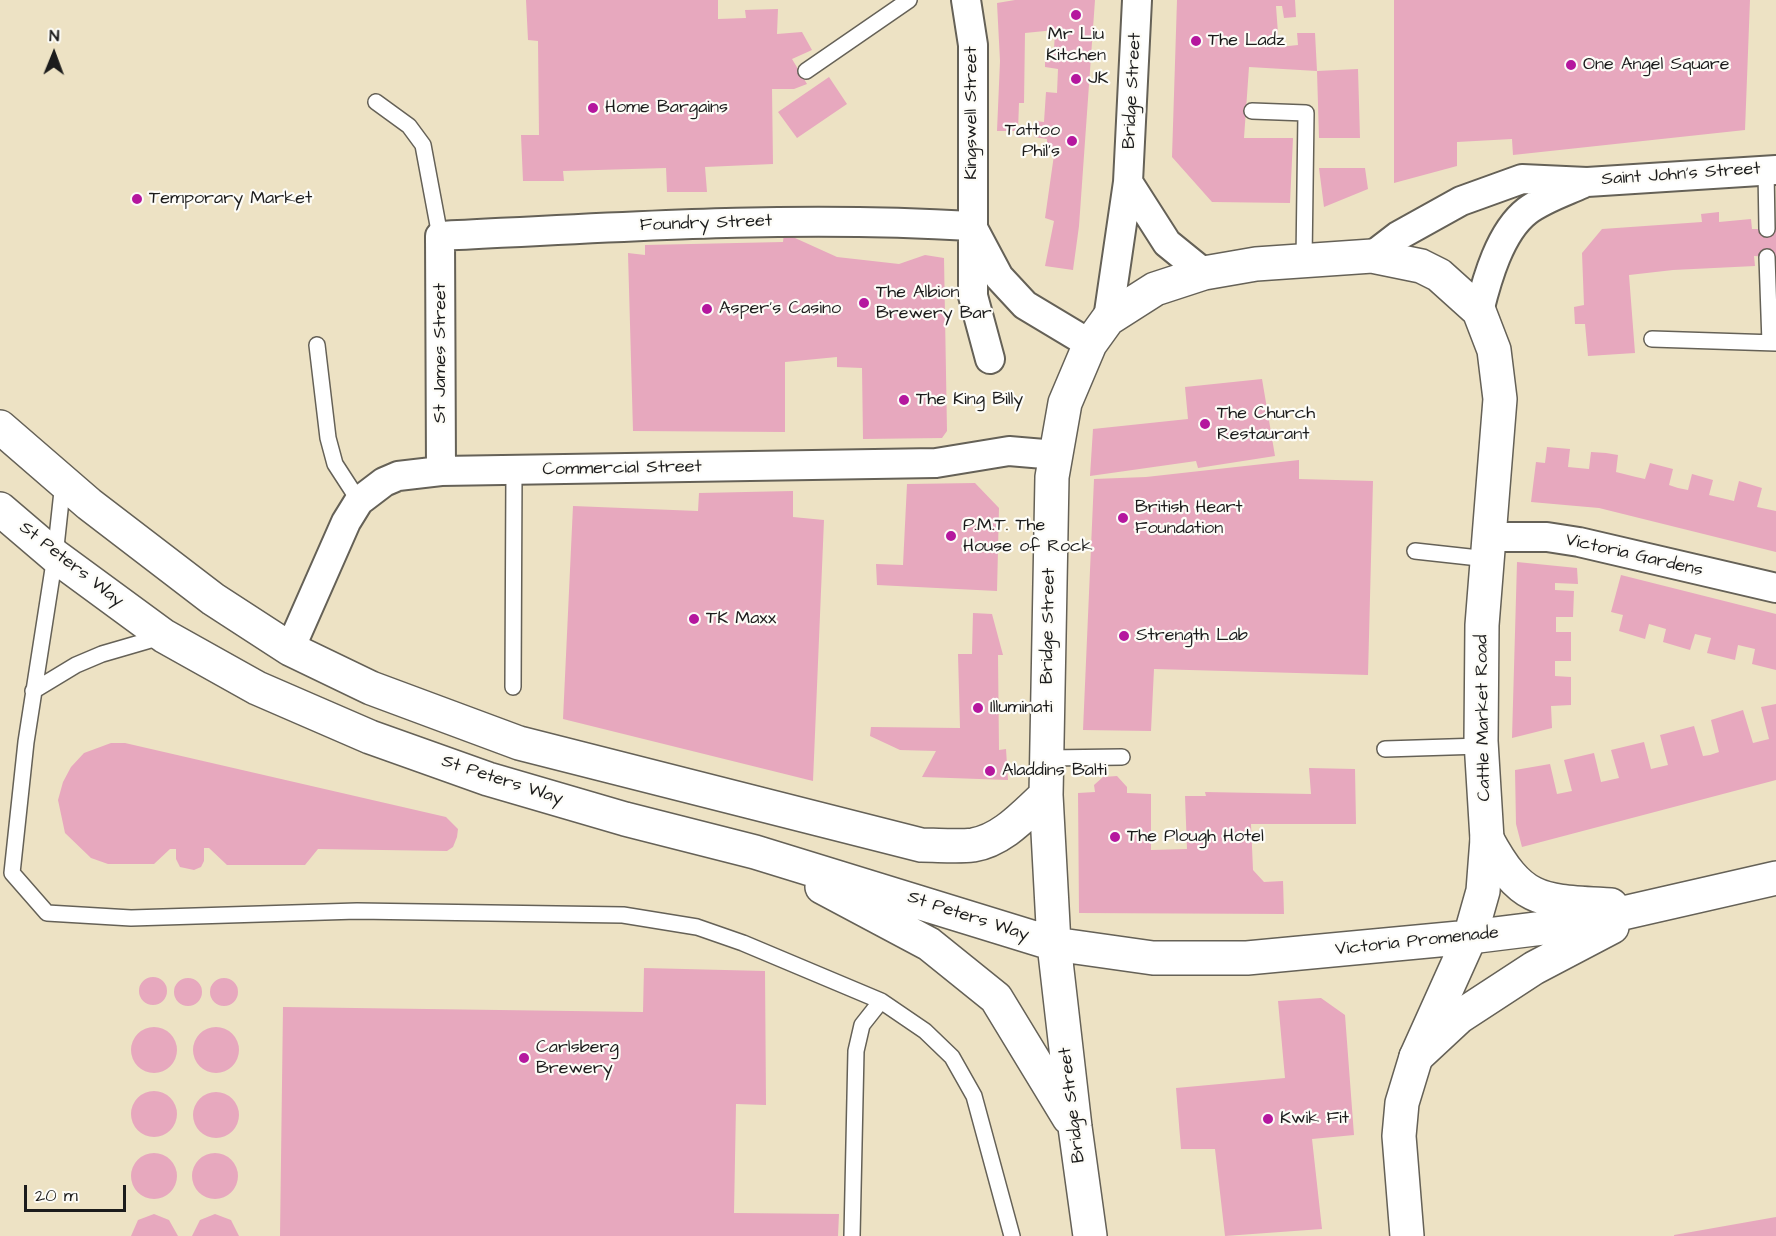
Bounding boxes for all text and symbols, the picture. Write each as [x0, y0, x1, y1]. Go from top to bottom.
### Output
marker: Mr Liu Kitchen [1069, 8, 1083, 22]
north arrow [24, 24, 84, 84]
place label: Mr Liu Kitchen [1046, 24, 1106, 66]
text: N [49, 25, 60, 47]
place label: The Ladz [1208, 30, 1285, 52]
street label: Bridge Street [1119, 32, 1147, 150]
marker: The Ladz [1189, 34, 1203, 48]
street label: Kingswell Street [961, 46, 983, 180]
place label: One Angel Square [1583, 54, 1729, 76]
marker: One Angel Square [1564, 58, 1578, 72]
place label: JK [1088, 68, 1108, 90]
marker: JK [1069, 72, 1083, 86]
place label: Home Bargains [605, 97, 728, 119]
marker: Home Bargains [586, 101, 600, 115]
place label: Tattoo Phil's [1005, 120, 1060, 162]
marker: Tattoo Phil's [1065, 134, 1079, 148]
street label: Saint John's Street [1601, 159, 1761, 191]
place label: Temporary Market [149, 188, 312, 210]
marker: Temporary Market [130, 192, 144, 206]
street label: Foundry Street [639, 211, 773, 237]
place label: The Albion Brewery Bar [876, 282, 992, 324]
street label: St James Street [430, 283, 452, 423]
marker: The Albion Brewery Bar [857, 296, 871, 310]
place label: Asper's Casino [719, 298, 841, 320]
marker: Asper's Casino [700, 302, 714, 316]
place label: The King Billy [916, 389, 1023, 411]
marker: The King Billy [897, 393, 911, 407]
place label: The Church Restaurant [1217, 403, 1315, 446]
marker: The Church Restaurant [1198, 417, 1212, 431]
street label: Commercial Street [542, 457, 702, 481]
place label: British Heart Foundation [1135, 497, 1243, 540]
marker: British Heart Foundation [1116, 511, 1130, 525]
place label: P.M.T. The House of Rock [963, 515, 1093, 558]
street label: St Peters Way [15, 518, 127, 612]
marker: P.M.T. The House of Rock [944, 529, 958, 543]
street label: Victoria Gardens [1563, 530, 1705, 582]
street label: Bridge Street [1037, 568, 1061, 684]
place label: TK Maxx [706, 608, 776, 630]
marker: TK Maxx [687, 612, 701, 626]
place label: Strength Lab [1136, 625, 1248, 647]
marker: Strength Lab [1117, 629, 1131, 643]
street label: Cattle Market Road [1472, 634, 1496, 802]
place label: Illuminati [990, 697, 1052, 719]
marker: Illuminati [971, 701, 985, 715]
street label: St Peters Way [439, 751, 565, 811]
place label: Aladdins Balti [1002, 760, 1107, 782]
marker: Aladdins Balti [983, 764, 997, 778]
place label: The Plough Hotel [1127, 826, 1264, 848]
marker: The Plough Hotel [1108, 830, 1122, 844]
street label: St Peters Way [905, 887, 1031, 947]
street label: Victoria Promenade [1334, 923, 1500, 961]
place label: Carlsberg Brewery [536, 1037, 619, 1080]
street label: Bridge Street [1055, 1046, 1091, 1164]
marker: Carlsberg Brewery [517, 1051, 531, 1065]
place label: Kwik Fit [1280, 1108, 1349, 1130]
marker: Kwik Fit [1261, 1112, 1275, 1126]
scale bar [27, 1173, 129, 1211]
text: 20 m [35, 1183, 78, 1208]

